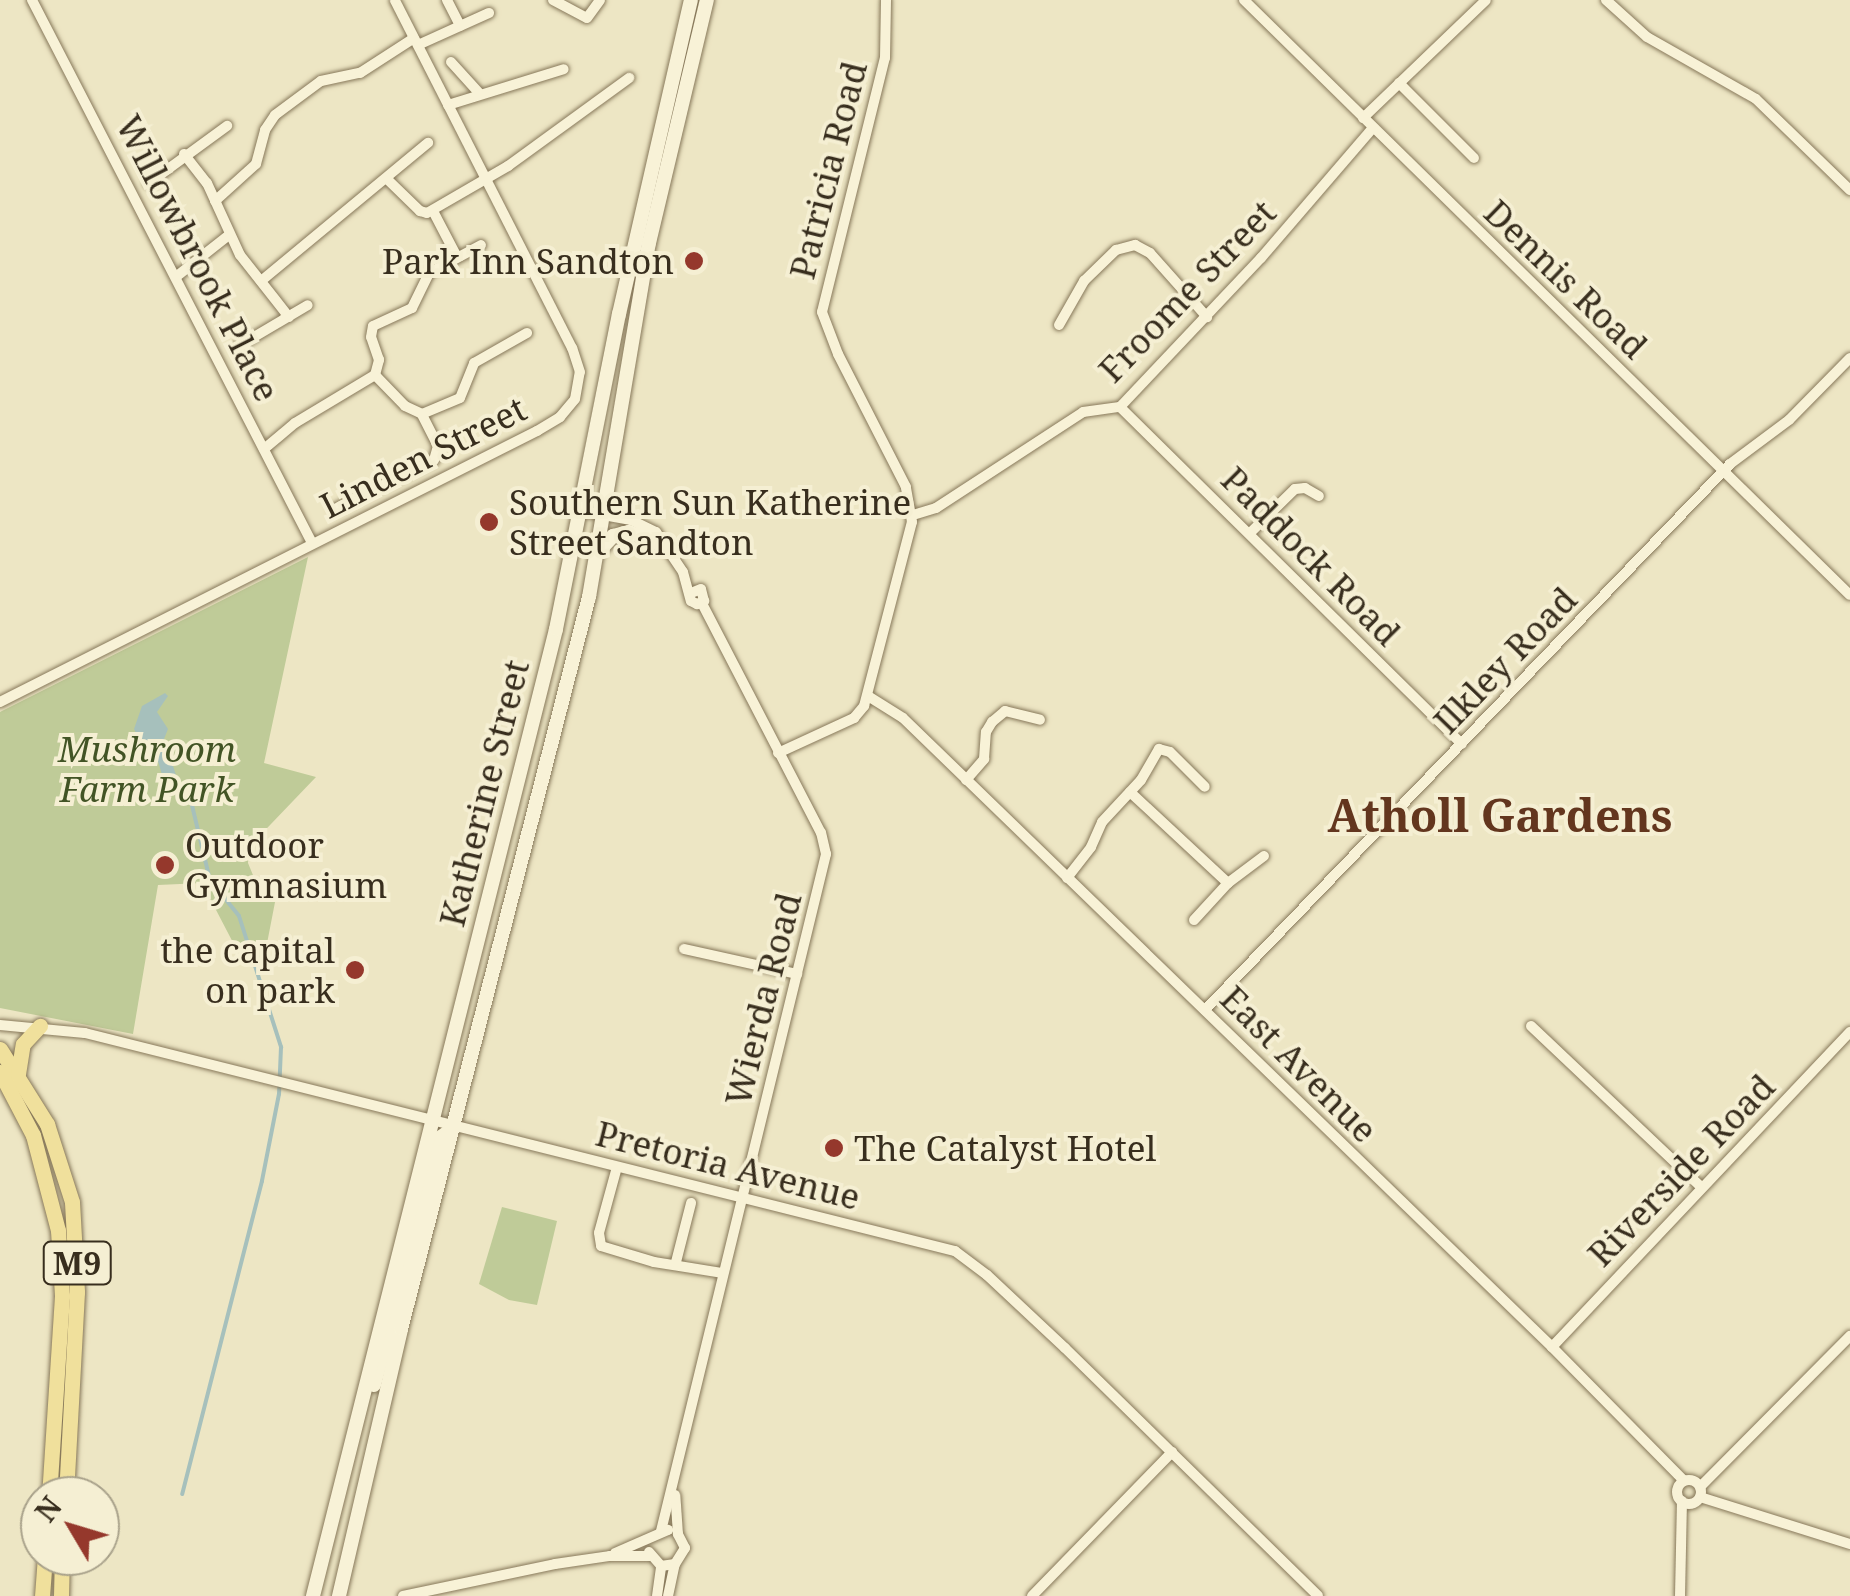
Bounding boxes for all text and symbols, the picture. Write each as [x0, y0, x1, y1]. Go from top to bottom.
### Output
street label: Patricia Road [781, 57, 875, 283]
street label: Willowbrook Place [108, 108, 288, 408]
street label: Dennis Road [1476, 191, 1656, 367]
street label: Froome Street [1090, 192, 1284, 390]
place label: Park Inn Sandton [382, 240, 674, 282]
marker: Park Inn Sandton [683, 250, 705, 272]
street label: Linden Street [313, 387, 533, 527]
street label: Paddock Road [1213, 458, 1409, 654]
place label: Southern Sun Katherine Street Sandton [509, 481, 911, 563]
marker: Southern Sun Katherine Street Sandton [478, 511, 500, 533]
street label: Ilkley Road [1425, 578, 1585, 742]
street label: Katherine Street [431, 655, 537, 931]
park label: Mushroom Farm Park [58, 728, 236, 810]
district label: Atholl Gardens [1328, 788, 1672, 842]
place label: Outdoor Gymnasium [185, 824, 387, 906]
marker: Outdoor Gymnasium [154, 854, 176, 876]
street label: Wierda Road [716, 888, 810, 1110]
place label: the capital on park [160, 929, 335, 1011]
marker: the capital on park [344, 959, 366, 981]
street label: East Avenue [1212, 977, 1386, 1151]
street label: Riverside Road [1579, 1065, 1783, 1275]
street label: Pretoria Avenue [592, 1112, 864, 1218]
place label: The Catalyst Hotel [854, 1127, 1156, 1169]
marker: The Catalyst Hotel [823, 1137, 845, 1159]
road number: M9 [42, 1236, 112, 1290]
north arrow [20, 1476, 120, 1576]
text: N [26, 1488, 70, 1529]

